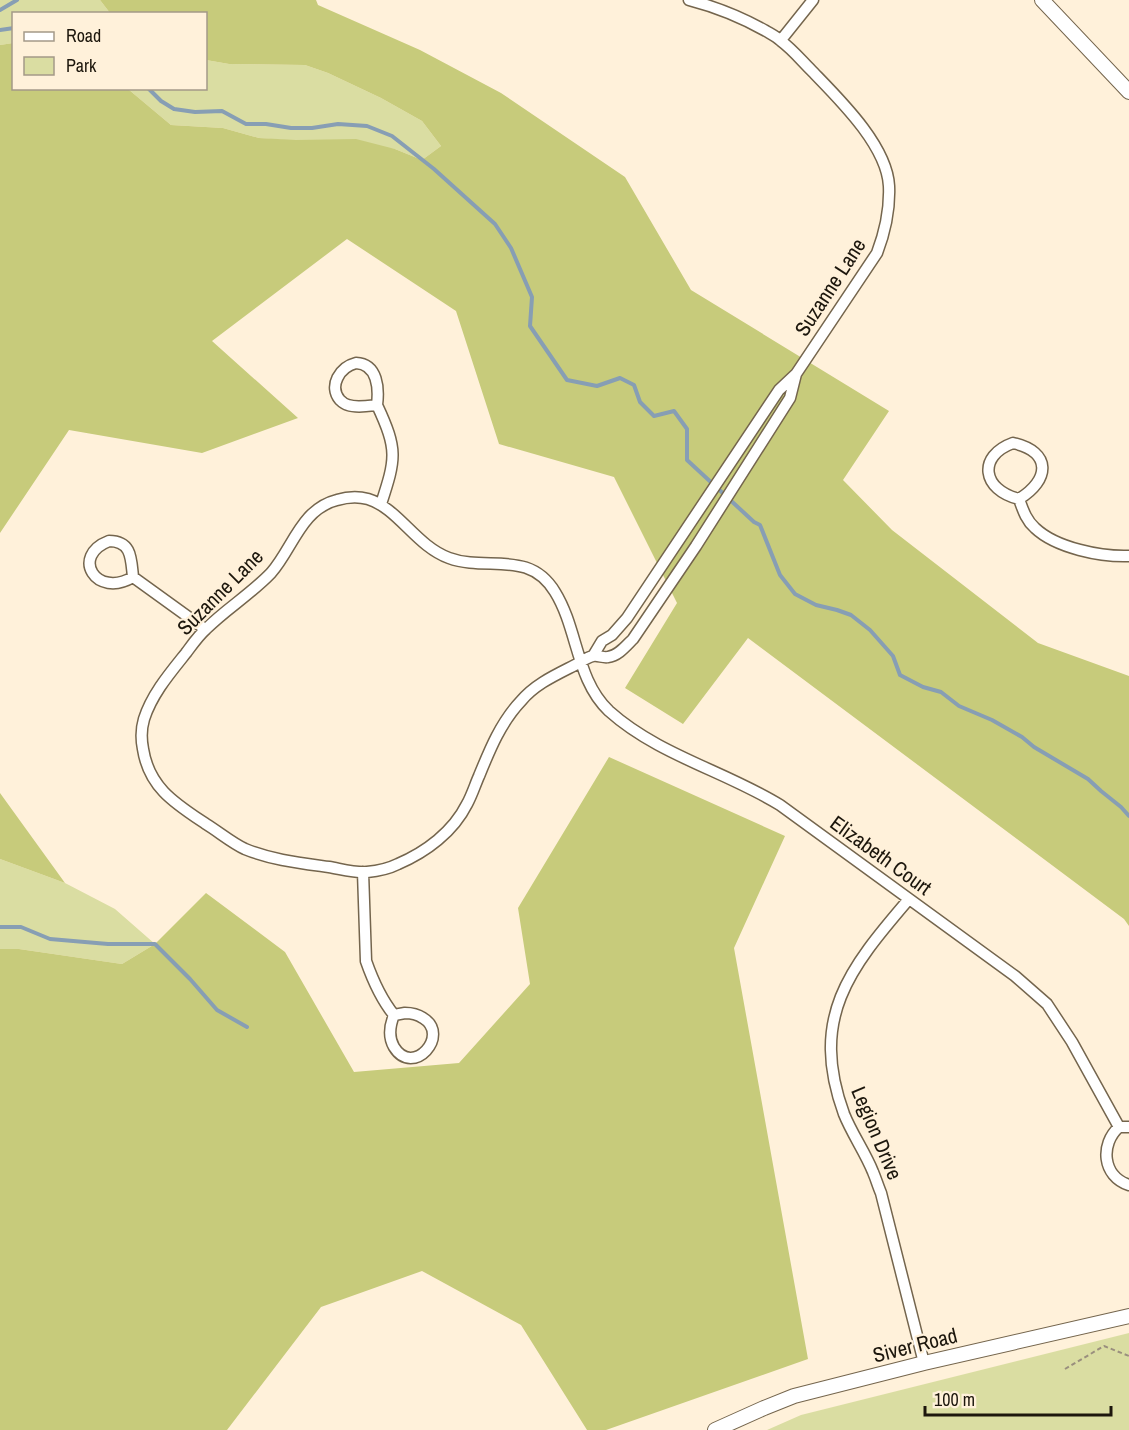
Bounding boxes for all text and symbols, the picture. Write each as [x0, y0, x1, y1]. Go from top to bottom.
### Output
legend [12, 12, 207, 90]
text: Road [66, 23, 101, 48]
text: Park [66, 53, 97, 78]
street label: Suzanne Lane [788, 233, 872, 341]
street label: Suzanne Lane [170, 542, 270, 642]
street label: Elizabeth Court [824, 808, 938, 902]
street label: Legion Drive [844, 1082, 910, 1184]
street label: Siver Road [870, 1321, 960, 1369]
scale bar [925, 1379, 1111, 1417]
text: 100 m [934, 1387, 975, 1412]

